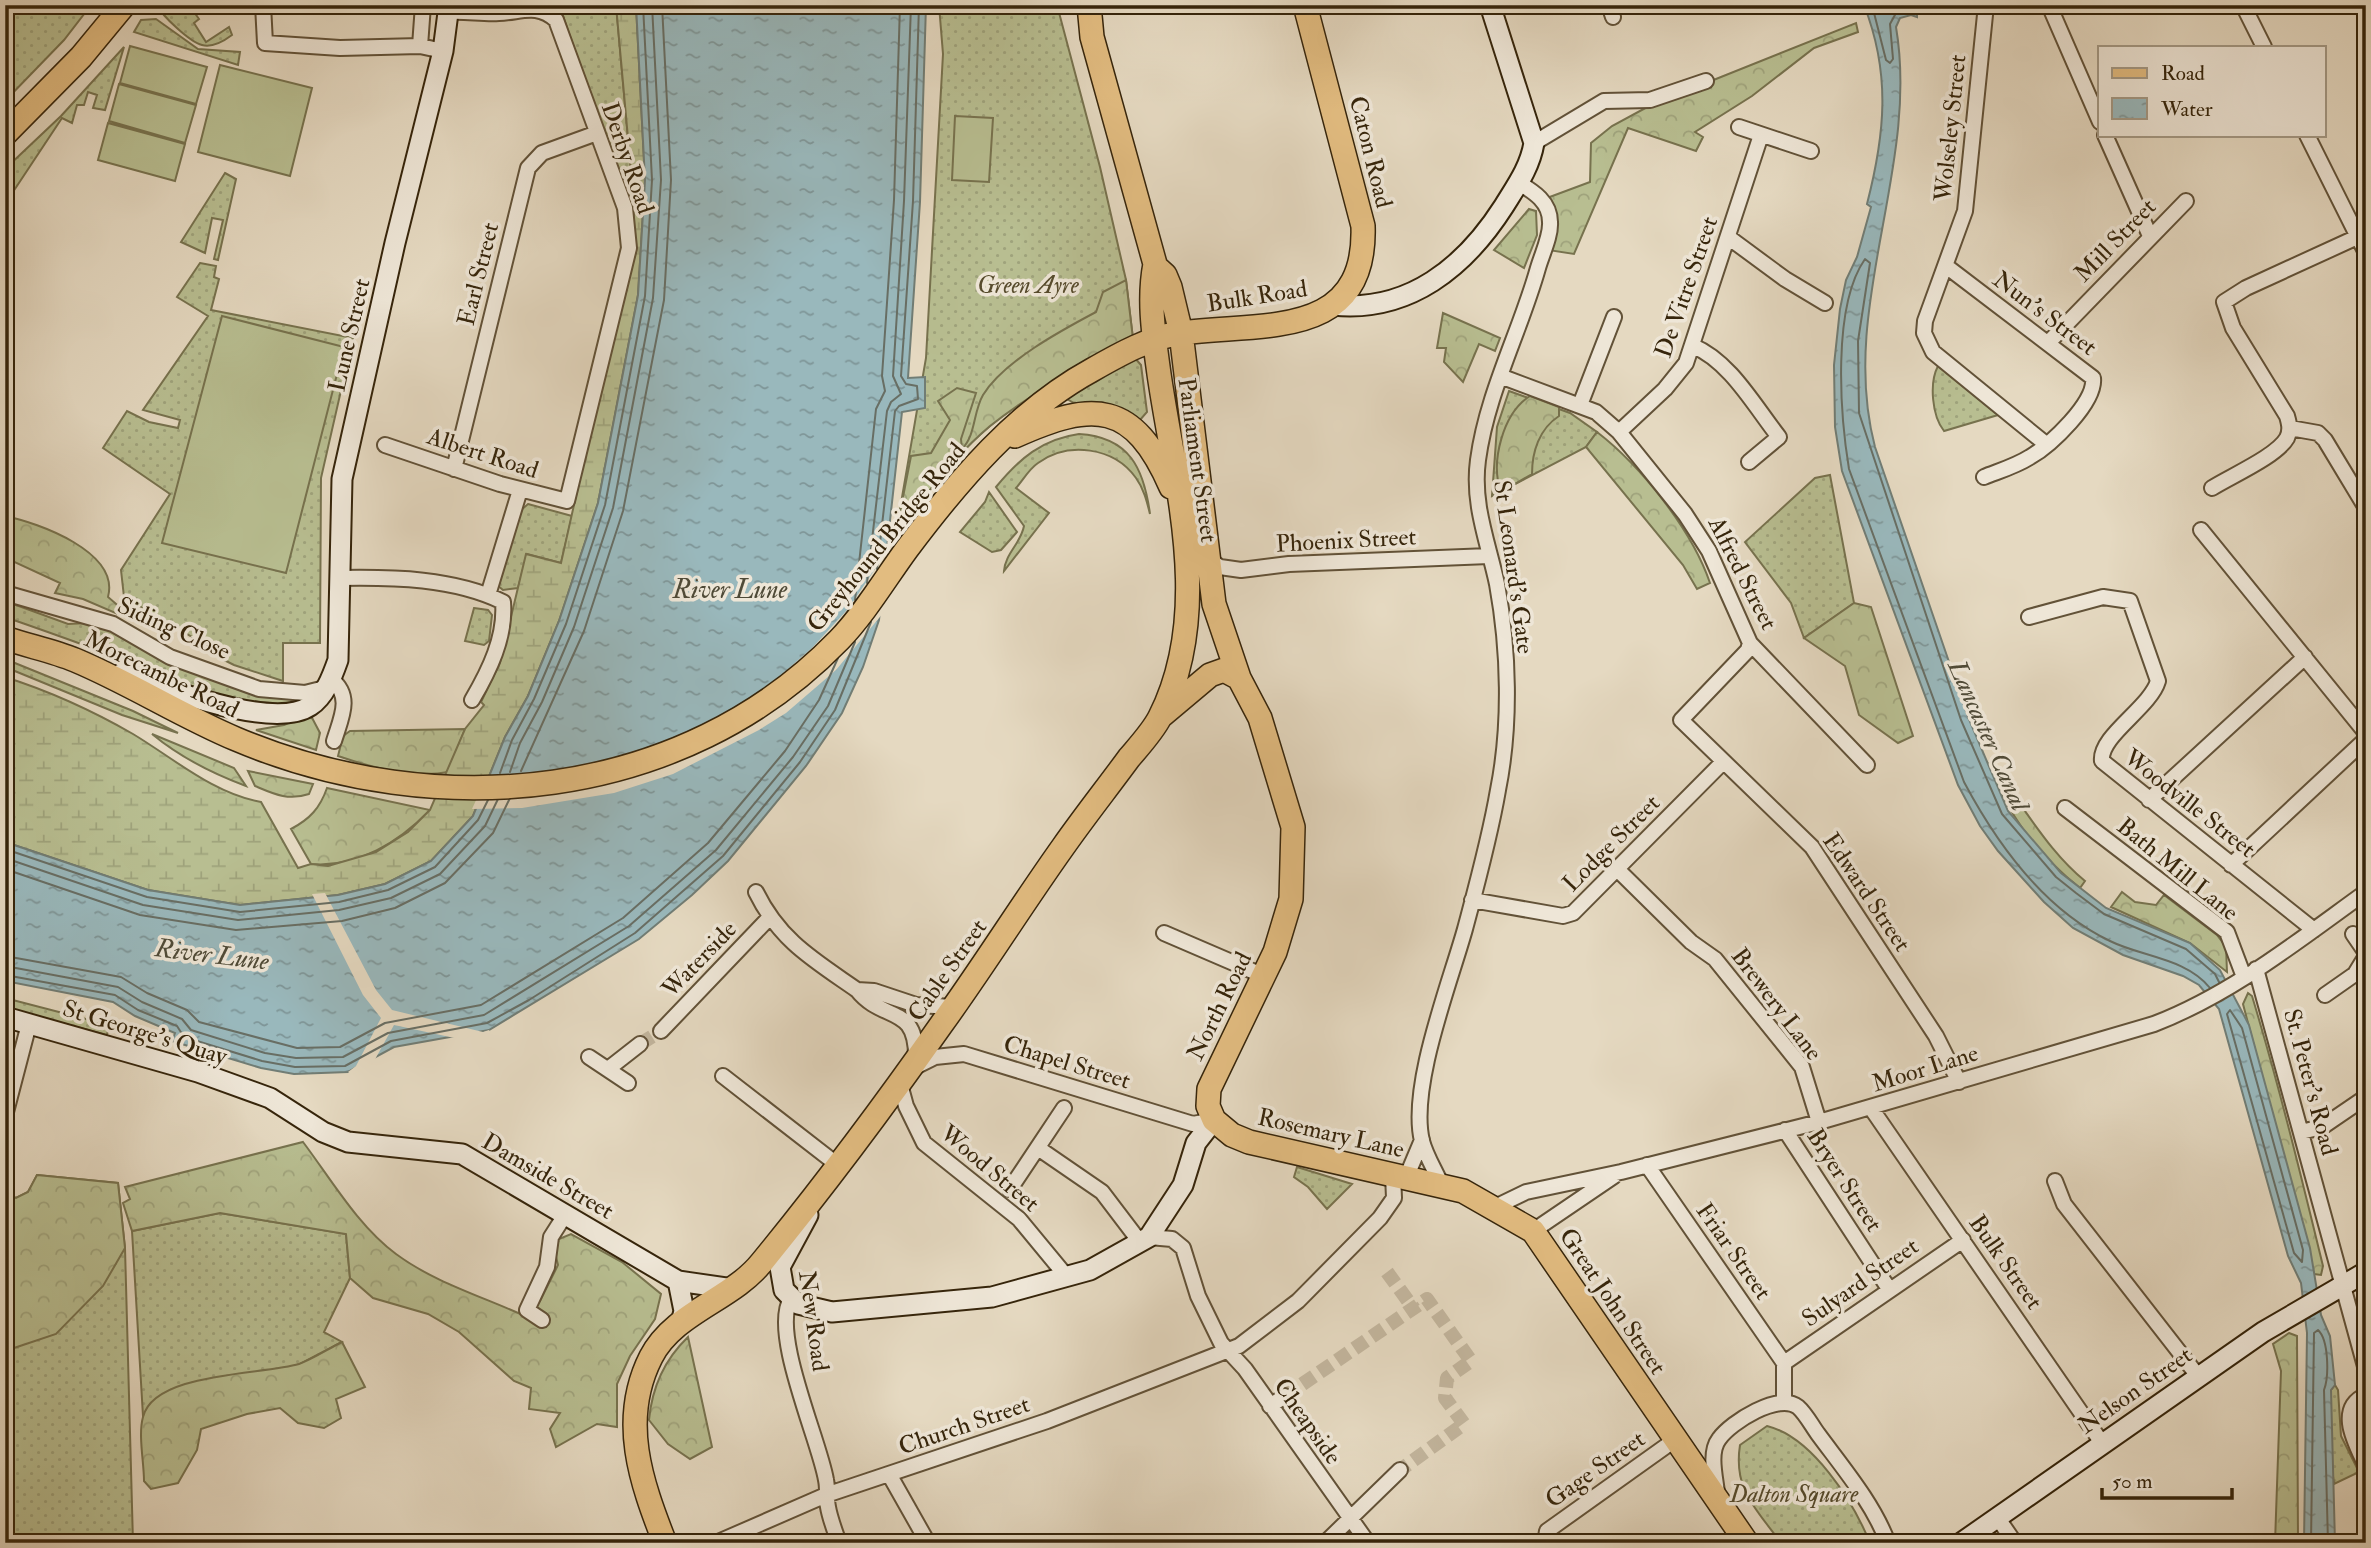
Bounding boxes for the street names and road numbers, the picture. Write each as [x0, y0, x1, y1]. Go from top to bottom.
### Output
street label: Wolseley Street [1927, 53, 1974, 204]
street label: Caton Road [1342, 93, 1399, 211]
street label: Derby Road [594, 98, 661, 218]
street label: Mill Street [2068, 192, 2163, 289]
street label: De Vitre Street [1648, 212, 1725, 362]
street label: Earl Street [451, 219, 506, 329]
street label: Nun's Street [1986, 264, 2103, 363]
street label: Bulk Road [1205, 273, 1310, 320]
street label: Lune Street [321, 275, 378, 395]
street label: Parliament Street [1171, 376, 1224, 545]
street label: Albert Road [422, 421, 543, 486]
street label: Greyhound Bridge Road [800, 436, 972, 638]
street label: St Leonard's Gate [1486, 478, 1541, 656]
street label: Alfred Street [1700, 511, 1784, 635]
street label: Phoenix Street [1275, 521, 1417, 560]
street label: Siding Close [113, 590, 235, 667]
street label: Morecambe Road [79, 624, 244, 725]
street label: Woodville Street [2117, 742, 2262, 865]
street label: Lodge Street [1556, 788, 1667, 899]
street label: Bath Mill Lane [2111, 811, 2245, 928]
street label: Edward Street [1815, 827, 1918, 958]
street label: Cable Street [901, 913, 994, 1027]
street label: Waterside [654, 914, 744, 1005]
street label: Brewery Lane [1724, 942, 1829, 1067]
street label: North Road [1180, 947, 1259, 1066]
street label: St George's Quay [59, 993, 231, 1072]
street label: St. Peter's Road [2276, 1005, 2345, 1159]
street label: Chapel Street [1000, 1028, 1134, 1097]
street label: Moor Lane [1868, 1038, 1982, 1099]
street label: Rosemary Lane [1255, 1102, 1407, 1165]
street label: Wood Street [933, 1117, 1046, 1219]
street label: Bryer Street [1800, 1123, 1890, 1238]
street label: Damside Street [476, 1126, 619, 1227]
street label: Friar Street [1689, 1197, 1778, 1306]
street label: Bulk Street [1962, 1209, 2050, 1316]
street label: Great John Street [1552, 1222, 1673, 1381]
street label: Sulyard Street [1796, 1231, 1925, 1334]
street label: New Road [791, 1269, 836, 1373]
street label: Nelson Street [2072, 1340, 2199, 1441]
street label: Cheapside [1267, 1372, 1349, 1471]
street label: Church Street [895, 1389, 1034, 1462]
street label: Gage Street [1539, 1424, 1651, 1515]

